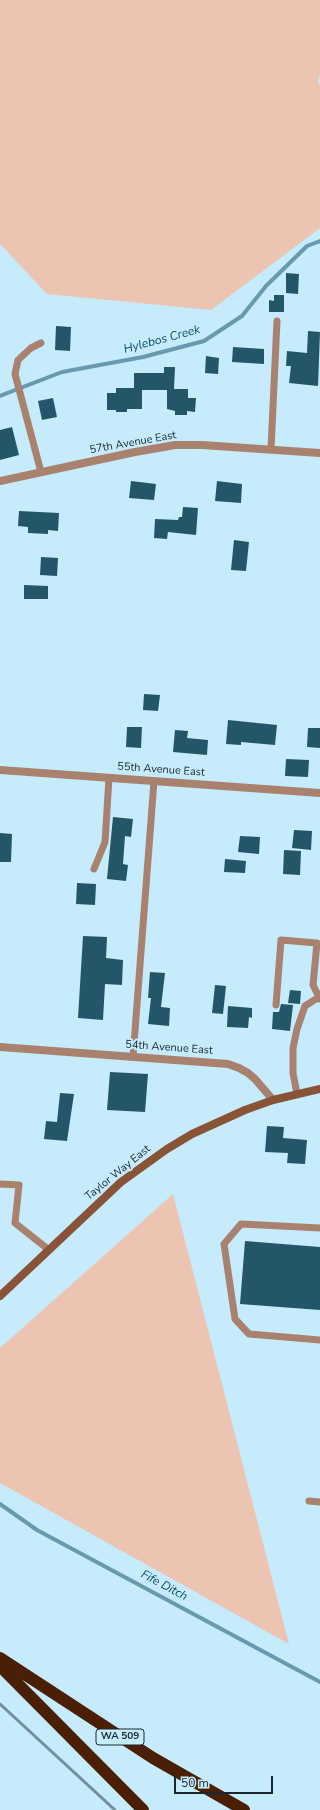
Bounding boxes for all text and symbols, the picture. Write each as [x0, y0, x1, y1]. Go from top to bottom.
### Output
water label: Hylebos Creek [122, 323, 202, 357]
street label: 57th Avenue East [89, 429, 177, 457]
street label: 55th Avenue East [117, 760, 205, 780]
street label: 54th Avenue East [125, 1038, 213, 1058]
street label: Taylor Way East [83, 1143, 153, 1203]
water label: Fife Ditch [138, 1568, 190, 1604]
road number: WA 509 [96, 1729, 144, 1745]
scale bar [176, 1768, 275, 1794]
text: 50 m [181, 1775, 209, 1791]

